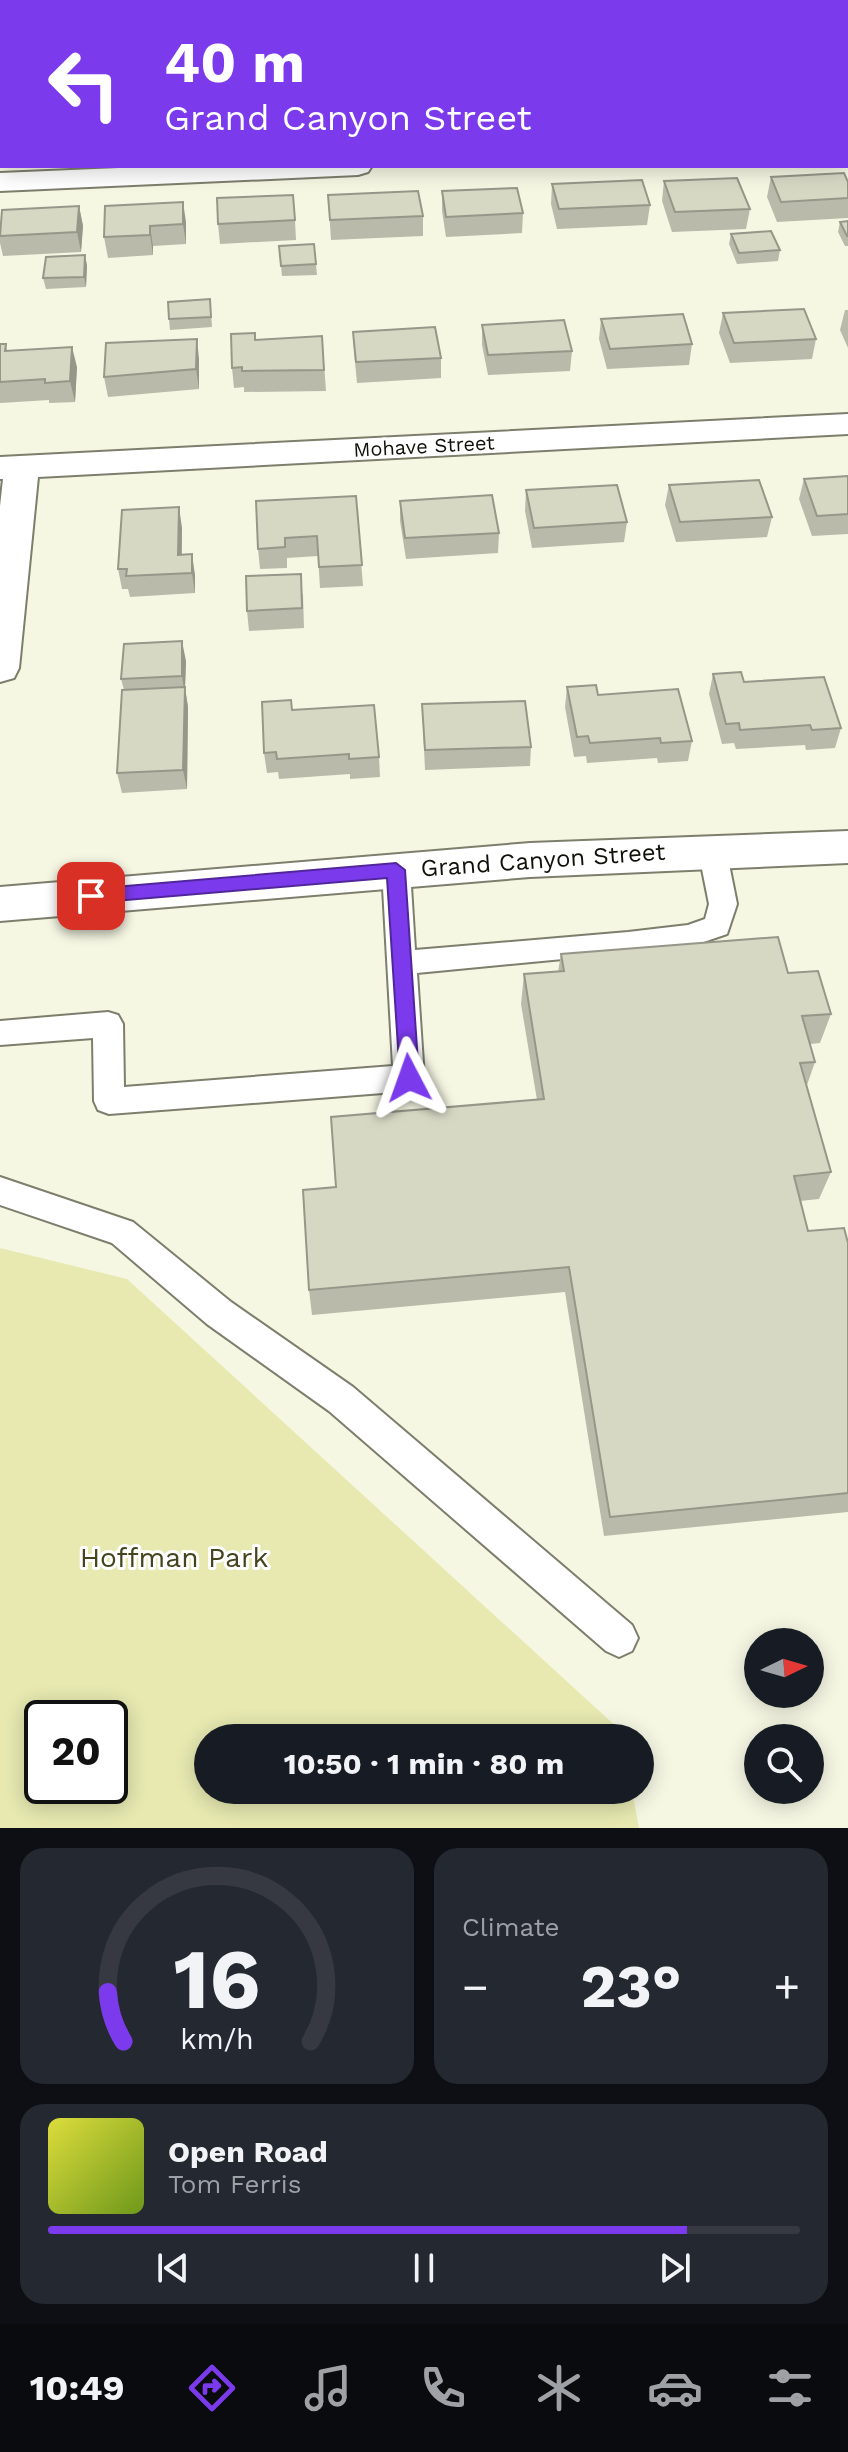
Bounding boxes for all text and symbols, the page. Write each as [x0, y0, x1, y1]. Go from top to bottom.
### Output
text: 40 m [164, 30, 305, 96]
icon: left [32, 32, 136, 136]
text: Grand Canyon Street [164, 97, 532, 139]
street label: Mohave Street [353, 430, 496, 462]
street label: Grand Canyon Street [420, 837, 666, 883]
pin [57, 862, 125, 930]
icon: arrive [69, 874, 113, 918]
position arrow [367, 1036, 451, 1120]
park label: Hoffman Park [80, 1541, 268, 1574]
north arrow [744, 1628, 824, 1708]
map controls [744, 1628, 824, 1804]
speed limit sign: 20 [24, 1700, 128, 1804]
button: search [744, 1724, 824, 1804]
text: 10:50 · 1 min · 80 m [284, 1746, 564, 1781]
text: Climate [462, 1912, 560, 1942]
text: 16 [173, 1931, 261, 2028]
text: 23° [580, 1951, 682, 2022]
text: − [462, 1961, 489, 2013]
text: + [773, 1961, 800, 2013]
text: km/h [180, 2022, 254, 2056]
text: Open Road [168, 2134, 328, 2169]
text: Tom Ferris [168, 2169, 301, 2199]
icon: previous [151, 2246, 195, 2290]
icon: pause [402, 2246, 446, 2290]
icon: next [653, 2246, 697, 2290]
icon: directions [184, 2360, 240, 2416]
icon: music [300, 2360, 356, 2416]
icon: phone [415, 2360, 471, 2416]
icon: climate [531, 2360, 587, 2416]
icon: car [647, 2360, 703, 2416]
icon: filters [762, 2360, 818, 2416]
text: 10:49 [30, 2367, 125, 2409]

